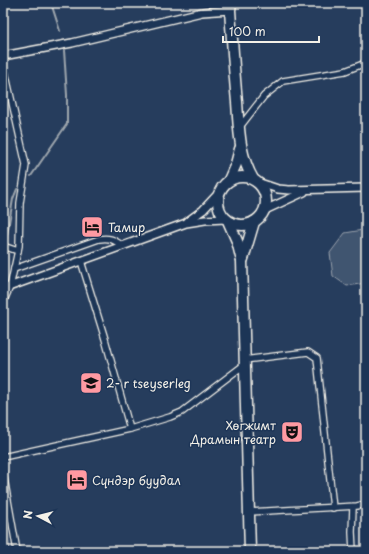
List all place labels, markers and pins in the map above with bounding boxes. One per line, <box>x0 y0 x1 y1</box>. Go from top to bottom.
hotel icon: Тамир <box>79 214 105 240</box>
place label: Тамир <box>108 218 145 236</box>
school or university icon: 2- r tseyserleg <box>78 370 104 396</box>
place label: 2- r tseyserleg <box>106 374 191 392</box>
place label: Хөгжимт Драмын театр <box>190 416 276 448</box>
theatre icon: Хөгжимт Драмын театр <box>279 419 305 445</box>
hotel icon: Сүндэр буудал <box>64 467 90 493</box>
place label: Сүндэр буудал <box>92 471 181 489</box>

